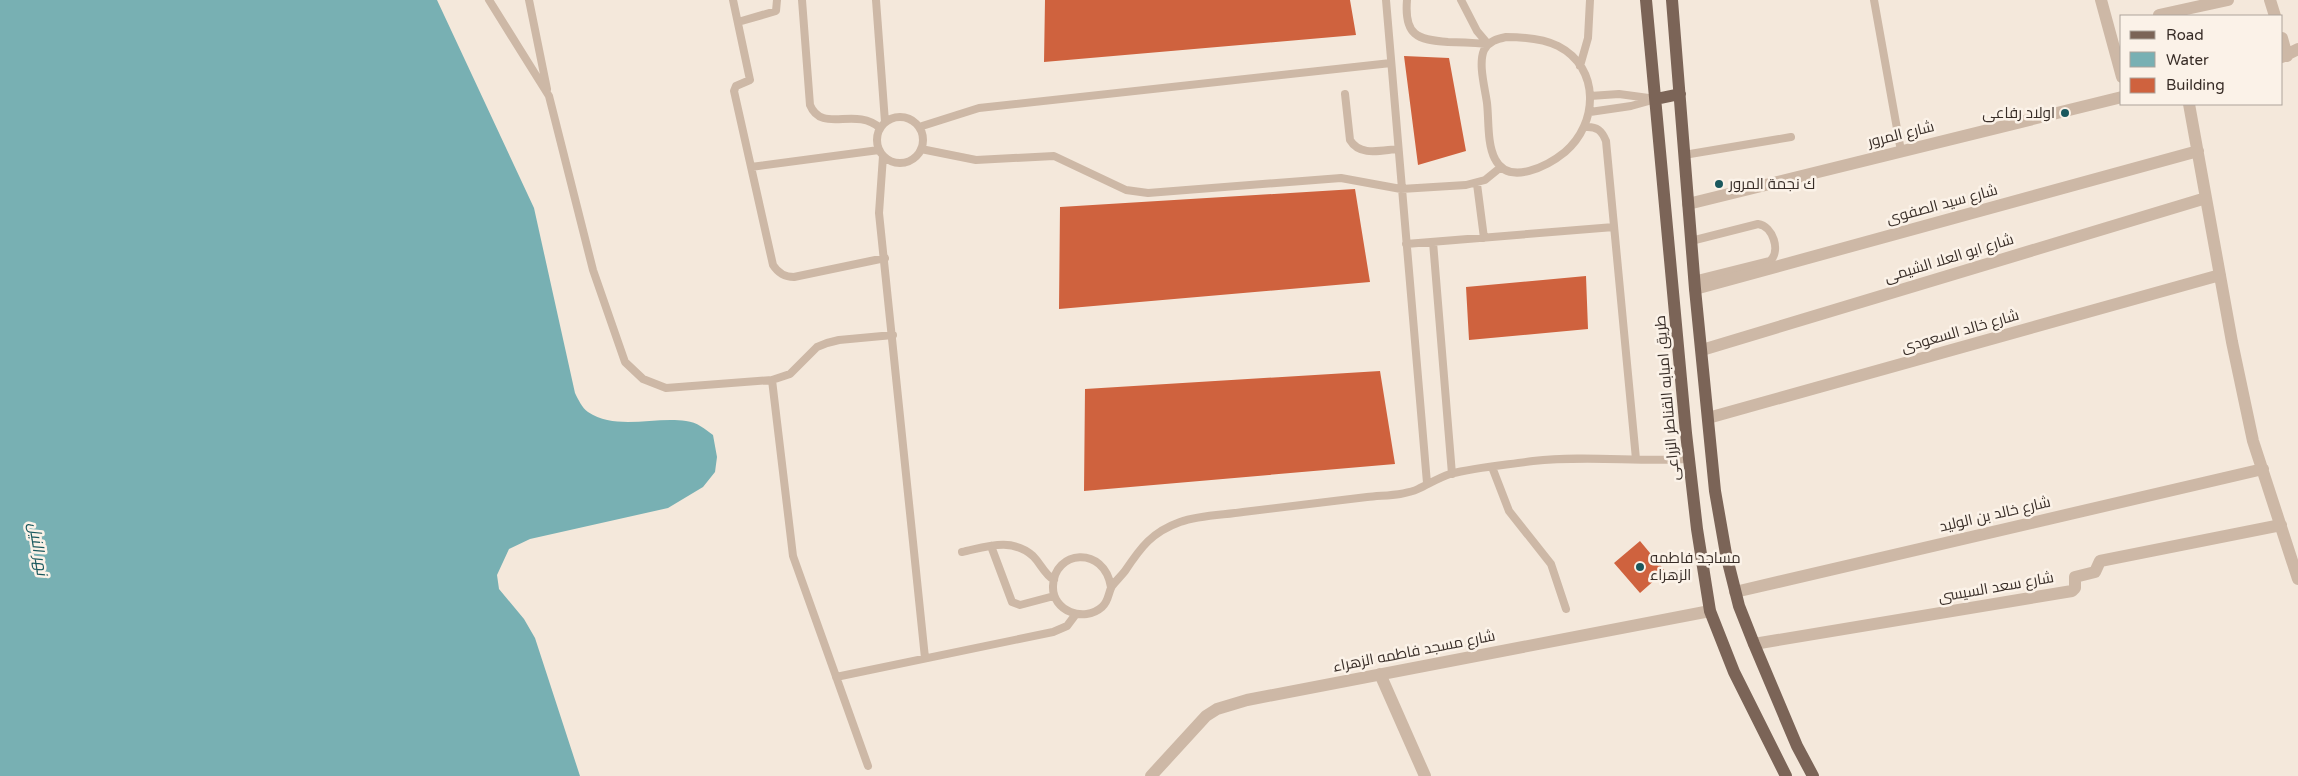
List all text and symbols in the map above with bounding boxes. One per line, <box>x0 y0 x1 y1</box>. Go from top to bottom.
legend <box>2120 15 2283 105</box>
text: Road <box>2166 26 2204 44</box>
text: Water <box>2166 51 2209 69</box>
text: Building <box>2166 76 2225 94</box>
place label: اولاد رفاعى <box>1982 104 2055 123</box>
marker: اولاد رفاعى <box>2059 107 2071 119</box>
street label: شارع المرور <box>1865 117 1937 153</box>
place label: ك نجمة المرور <box>1728 175 1815 193</box>
marker: ك نجمة المرور <box>1713 178 1725 190</box>
street label: شارع سيد الصفوى <box>1884 181 2000 229</box>
street label: شارع ابو العلا الشيمى <box>1882 230 2016 288</box>
street label: شارع خالد السعودى <box>1899 306 2022 358</box>
street label: طريق امبابه القناطر الزراعى <box>1651 314 1684 482</box>
street label: شارع خالد بن الوليد <box>1938 492 2053 537</box>
water label: نهر النيل <box>24 521 52 578</box>
place label: مساجد فاطمه الزهراء <box>1650 549 1741 584</box>
marker: مساجد فاطمه الزهراء <box>1634 561 1646 573</box>
street label: شارع سعد السيسى <box>1937 568 2056 608</box>
street label: شارع مسجد فاطمه الزهراء <box>1331 626 1497 678</box>

